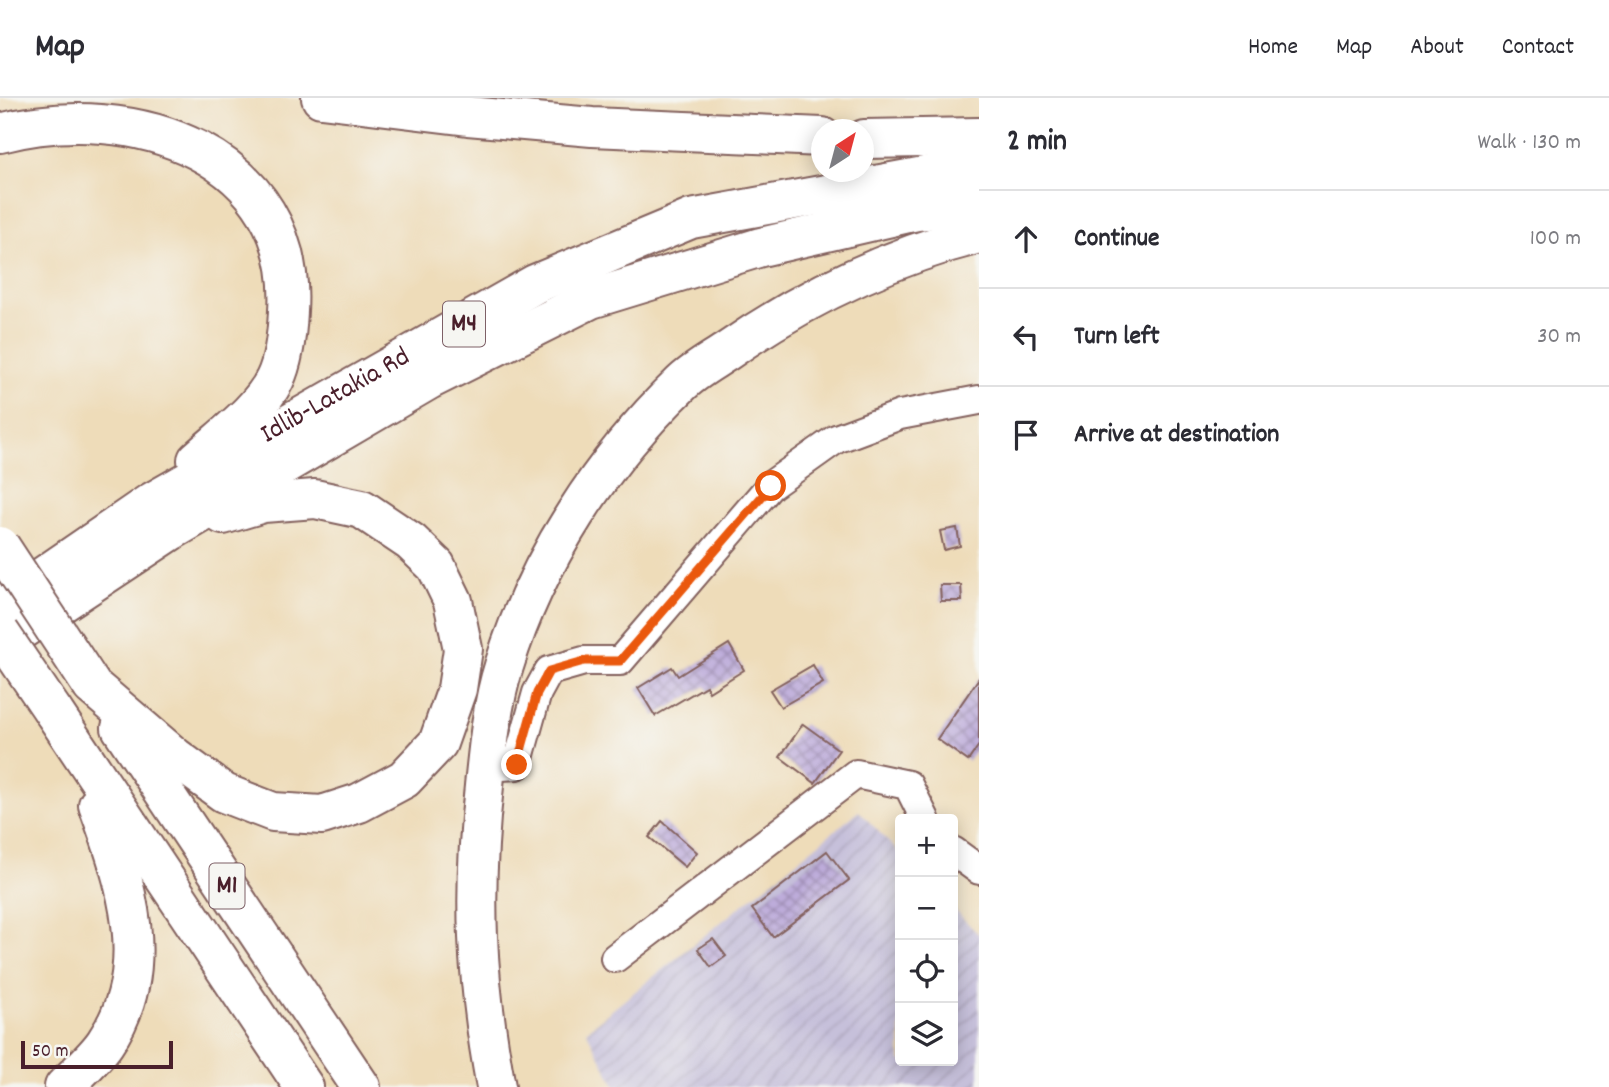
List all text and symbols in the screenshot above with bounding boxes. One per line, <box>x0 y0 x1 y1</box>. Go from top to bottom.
text: Map <box>35 25 85 72</box>
text: Home <box>1248 31 1298 65</box>
text: Map <box>1336 31 1372 65</box>
text: About <box>1410 31 1464 65</box>
text: Contact <box>1502 31 1574 65</box>
north arrow <box>811 119 874 182</box>
text: 2 min <box>1007 122 1067 165</box>
text: Walk · 130 m <box>1477 127 1581 160</box>
icon: ahead <box>1007 220 1045 258</box>
text: Continue <box>1074 221 1159 258</box>
text: 100 m <box>1530 223 1581 256</box>
road number: M4 <box>443 302 485 346</box>
icon: left <box>1007 318 1045 356</box>
text: Turn left <box>1074 319 1160 356</box>
text: 30 m <box>1537 321 1581 354</box>
street label: Idlib-Latakia Rd <box>254 339 418 456</box>
icon: arrive <box>1007 416 1045 454</box>
text: Arrive at destination <box>1074 417 1279 454</box>
route start <box>755 470 786 501</box>
route end <box>501 749 532 780</box>
map controls <box>895 814 958 1066</box>
button: + <box>895 814 958 877</box>
road number: M1 <box>210 864 244 908</box>
button: − <box>895 877 958 940</box>
button: locate <box>895 940 958 1003</box>
button: layers <box>895 1003 958 1066</box>
scale bar <box>21 1038 173 1070</box>
text: 50 m <box>32 1039 69 1066</box>

